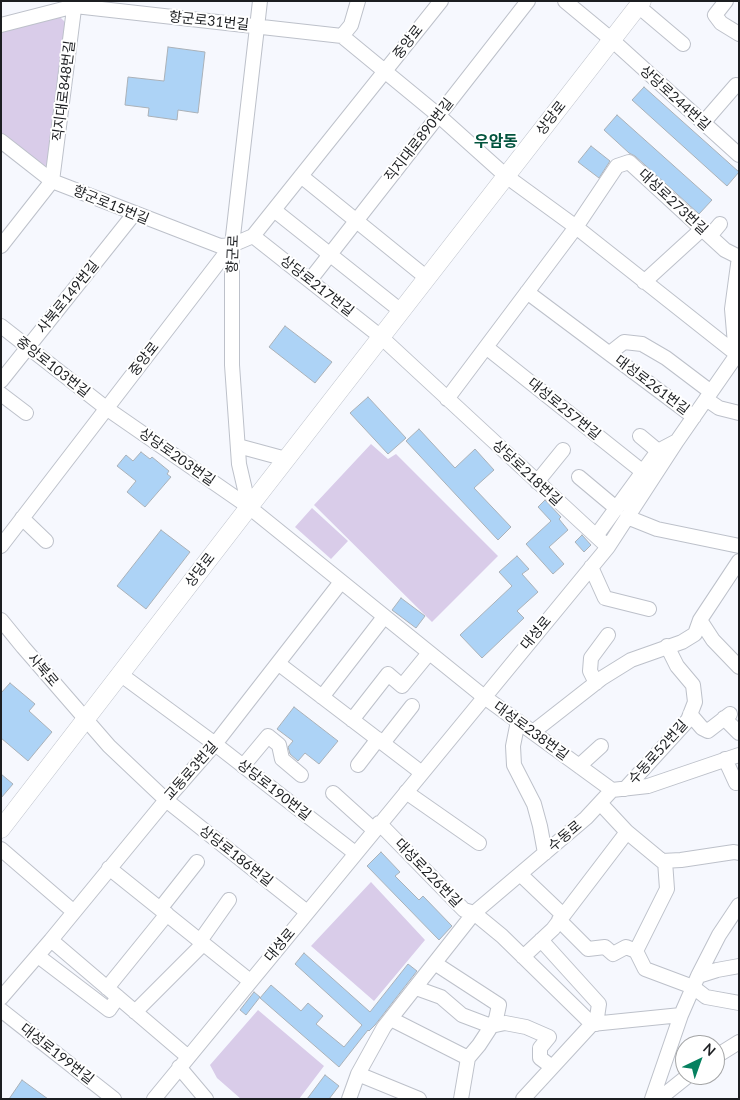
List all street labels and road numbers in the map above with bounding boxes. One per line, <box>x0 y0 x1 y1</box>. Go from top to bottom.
street label: 향군로31번길 <box>168 8 250 34</box>
street label: 중앙로 <box>389 22 427 62</box>
street label: 직지대로848번길 <box>49 40 79 142</box>
street label: 상당로244번길 <box>636 62 714 134</box>
street label: 직지대로890번길 <box>381 95 457 185</box>
street label: 상당로 <box>532 98 570 138</box>
street label: 대성로273번길 <box>635 166 711 238</box>
street label: 향군로15번길 <box>70 182 152 228</box>
street label: 향군로 <box>224 234 242 274</box>
street label: 상당로217번길 <box>277 252 357 320</box>
street label: 사북로149번길 <box>34 257 102 337</box>
street label: 중앙로103번길 <box>13 333 93 401</box>
street label: 중앙로 <box>125 339 163 379</box>
street label: 대성로261번길 <box>612 352 692 418</box>
street label: 대성로257번길 <box>524 375 604 443</box>
street label: 상당로203번길 <box>136 425 218 489</box>
street label: 상당로218번길 <box>489 437 565 509</box>
street label: 상당로 <box>181 550 219 590</box>
street label: 대성로 <box>517 613 555 653</box>
street label: 사북로 <box>24 650 62 690</box>
street label: 대성로238번길 <box>490 698 572 764</box>
street label: 수동로52번길 <box>625 716 691 788</box>
street label: 교동로3번길 <box>161 738 221 804</box>
street label: 상당로190번길 <box>234 756 314 824</box>
street label: 수동로 <box>545 817 585 855</box>
street label: 상당로186번길 <box>196 822 276 890</box>
street label: 대성로226번길 <box>391 835 465 911</box>
street label: 대성로 <box>261 925 299 965</box>
street label: 대성로199번길 <box>17 1020 97 1088</box>

